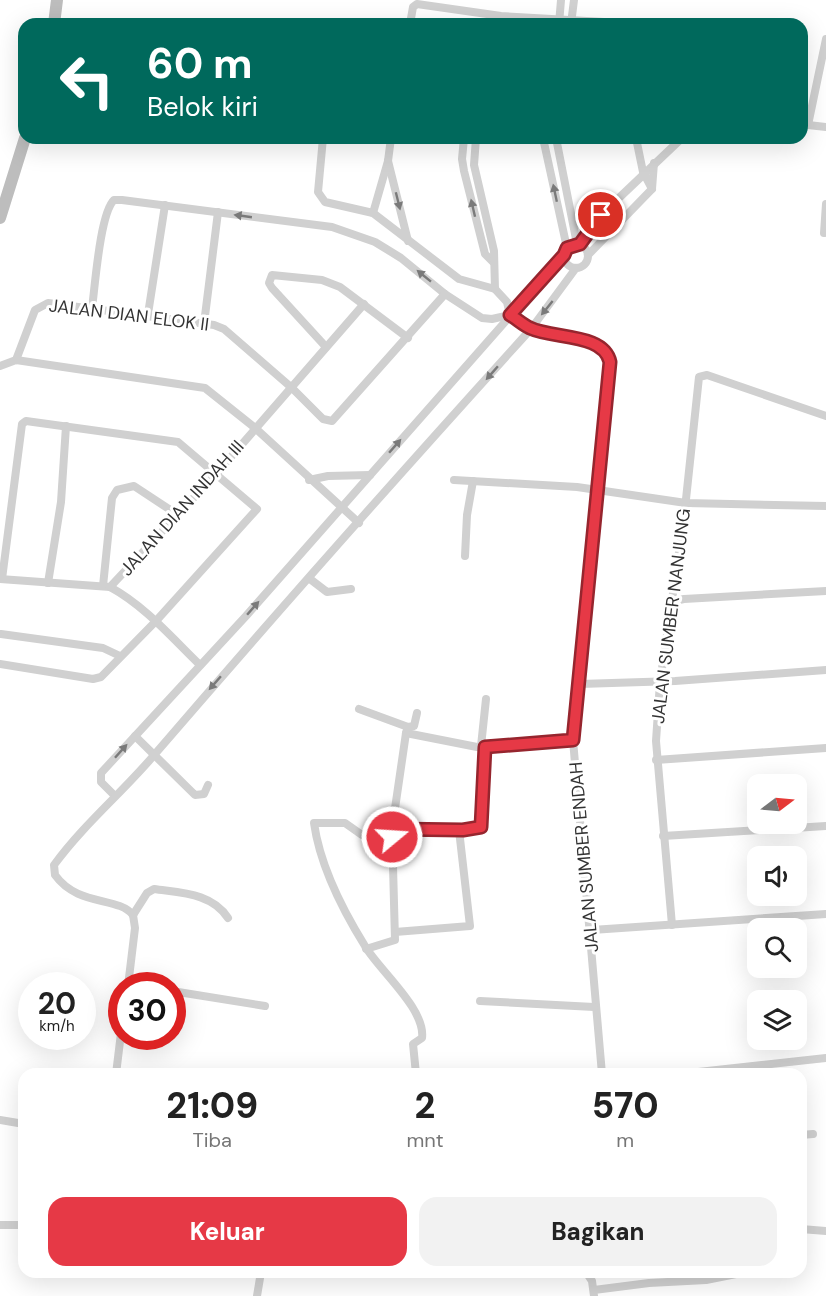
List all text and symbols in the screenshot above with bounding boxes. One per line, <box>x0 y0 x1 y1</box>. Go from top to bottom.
text: 60 m <box>147 36 253 91</box>
icon: left <box>48 42 126 120</box>
text: Belok kiri <box>147 89 258 124</box>
one-way arrow <box>550 183 559 202</box>
pin <box>575 189 626 240</box>
one-way arrow <box>394 192 404 211</box>
icon: arrive <box>584 198 617 231</box>
one-way arrow <box>467 199 477 217</box>
one-way arrow <box>234 211 253 220</box>
one-way arrow <box>417 270 432 283</box>
street label: JALAN DIAN ELOK II <box>48 293 210 337</box>
one-way arrow <box>542 301 554 316</box>
one-way arrow <box>486 365 499 380</box>
street label: JALAN DIAN INDAH III <box>115 435 249 581</box>
one-way arrow <box>388 438 402 453</box>
street label: JALAN SUMBER NANJUNG <box>646 507 696 725</box>
one-way arrow <box>246 601 259 616</box>
one-way arrow <box>209 675 222 690</box>
one-way arrow <box>114 744 128 759</box>
street label: JALAN SUMBER ENDAH <box>564 761 604 953</box>
north arrow <box>747 774 807 834</box>
map controls <box>747 774 807 1050</box>
position arrow <box>360 805 424 869</box>
button: sound <box>747 846 807 906</box>
button: search <box>747 918 807 978</box>
speed limit sign: 30 <box>108 972 186 1050</box>
text: 20 <box>38 984 76 1023</box>
button: layers <box>747 990 807 1050</box>
text: km/h <box>39 1016 75 1036</box>
text: 21:09 <box>166 1082 258 1129</box>
text: 2 <box>415 1082 435 1129</box>
text: 570 <box>592 1082 659 1129</box>
text: Tiba <box>192 1127 232 1153</box>
text: mnt <box>406 1127 444 1153</box>
text: m <box>616 1127 634 1153</box>
button: Keluar <box>48 1197 407 1266</box>
button: Bagikan <box>419 1197 777 1266</box>

